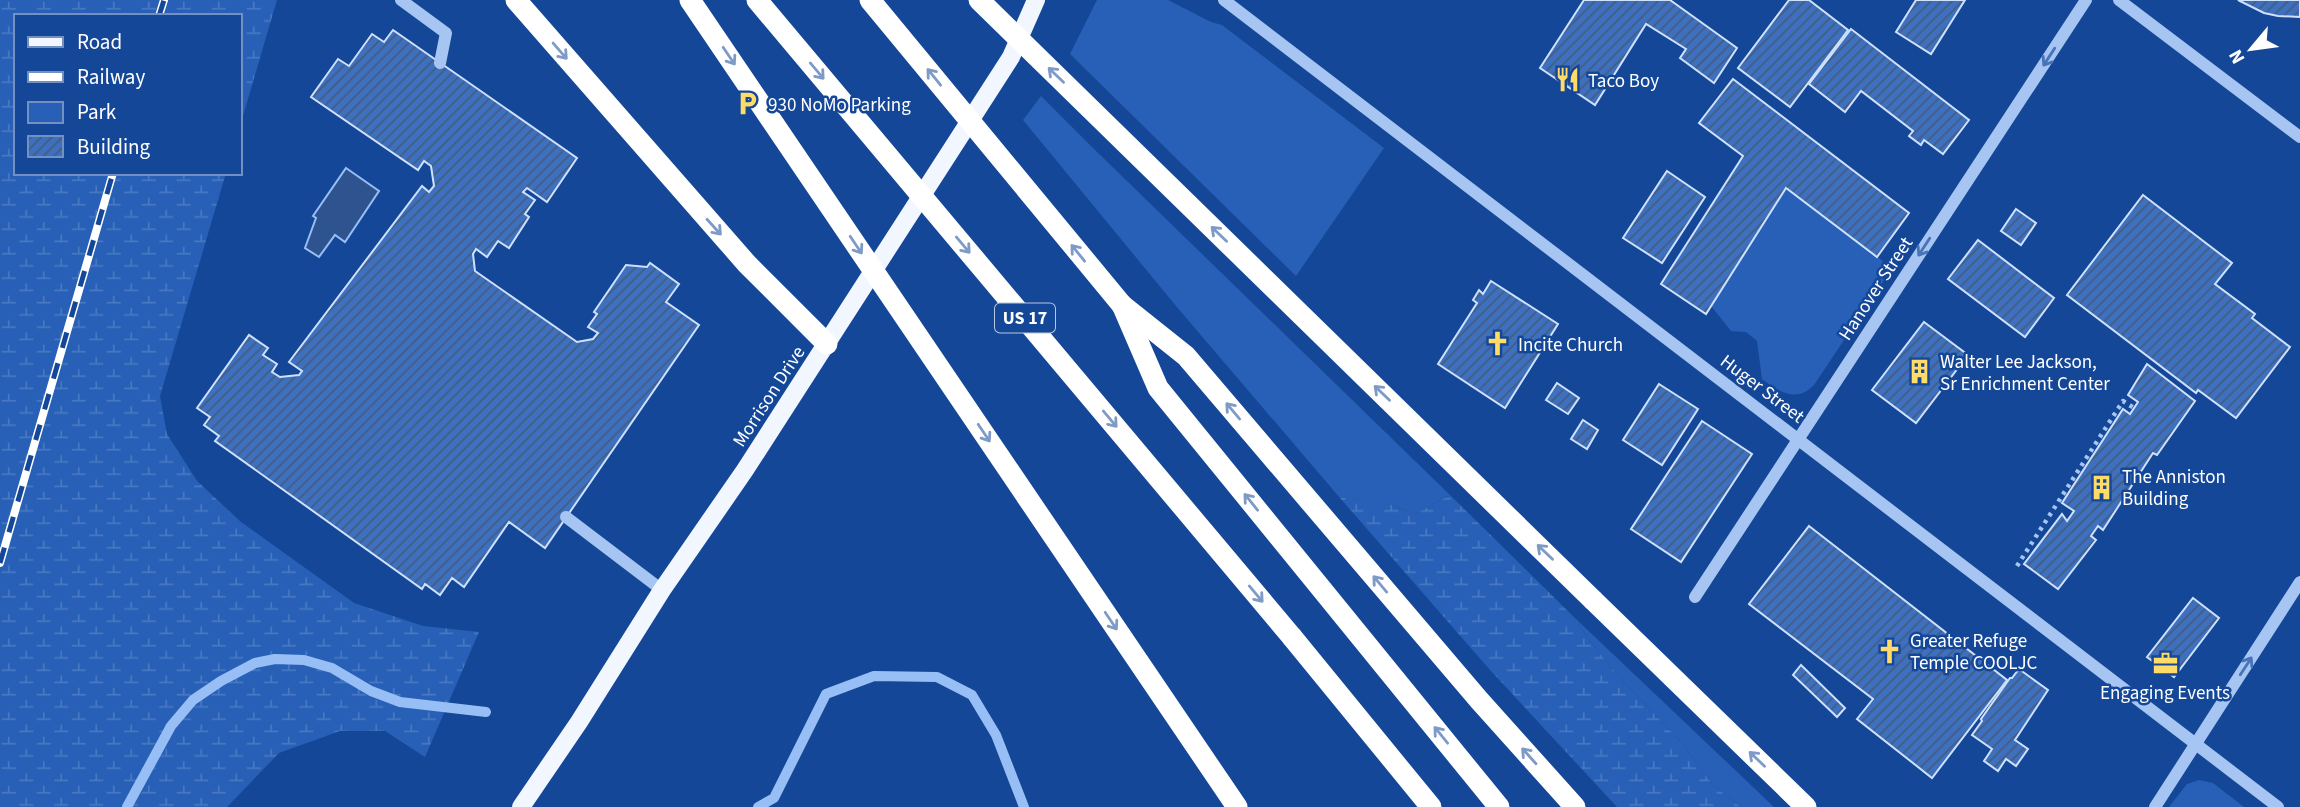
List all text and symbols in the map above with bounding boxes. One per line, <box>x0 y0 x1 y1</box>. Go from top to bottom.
legend <box>14 14 242 175</box>
north arrow <box>2216 14 2286 84</box>
text: Road <box>77 27 122 57</box>
one-way arrow <box>552 42 568 60</box>
text: N <box>2223 44 2252 69</box>
one-way arrow <box>722 46 736 66</box>
one-way arrow <box>2042 47 2057 66</box>
text: Railway <box>77 62 145 92</box>
one-way arrow <box>809 62 825 80</box>
restaurant icon: Taco Boy <box>1554 66 1582 94</box>
one-way arrow <box>1048 67 1065 84</box>
place label: Taco Boy <box>1588 68 1659 95</box>
one-way arrow <box>926 69 941 87</box>
parking icon: 930 NoMo Parking <box>734 90 762 118</box>
place label: 930 NoMo Parking <box>768 92 911 119</box>
text: Park <box>77 97 117 127</box>
text: Building <box>77 132 151 162</box>
one-way arrow <box>706 218 722 236</box>
one-way arrow <box>1211 226 1228 243</box>
street label: Hanover Street <box>1833 231 1920 346</box>
one-way arrow <box>849 235 863 254</box>
one-way arrow <box>955 236 971 254</box>
one-way arrow <box>1917 237 1931 257</box>
one-way arrow <box>1071 244 1086 262</box>
road number: US 17 <box>995 304 1055 332</box>
church icon: Incite Church <box>1484 330 1512 358</box>
place label: Incite Church <box>1518 332 1623 359</box>
street label: Morrison Drive <box>726 341 812 453</box>
street label: Huger Street <box>1714 348 1810 430</box>
place label: Walter Lee Jackson, Sr Enrichment Center <box>1940 349 2110 398</box>
building icon: Walter Lee Jackson, Sr Enrichment Center <box>1906 358 1934 386</box>
one-way arrow <box>1374 385 1391 402</box>
one-way arrow <box>1225 402 1241 420</box>
one-way arrow <box>1102 410 1117 428</box>
one-way arrow <box>977 423 991 442</box>
place label: The Anniston Building <box>2122 464 2226 513</box>
building icon: The Anniston Building <box>2088 473 2116 501</box>
one-way arrow <box>1243 493 1258 511</box>
one-way arrow <box>1536 544 1553 561</box>
one-way arrow <box>1372 576 1388 594</box>
one-way arrow <box>1248 584 1264 602</box>
one-way arrow <box>1105 611 1119 631</box>
place label: Greater Refuge Temple COOLJC <box>1910 628 2038 677</box>
church icon: Greater Refuge Temple COOLJC <box>1876 637 1904 665</box>
office icon: Engaging Events <box>2151 650 2179 678</box>
one-way arrow <box>2239 657 2254 676</box>
place label: Engaging Events <box>2100 680 2230 707</box>
one-way arrow <box>1433 727 1449 745</box>
one-way arrow <box>1521 747 1537 765</box>
one-way arrow <box>1749 751 1766 768</box>

